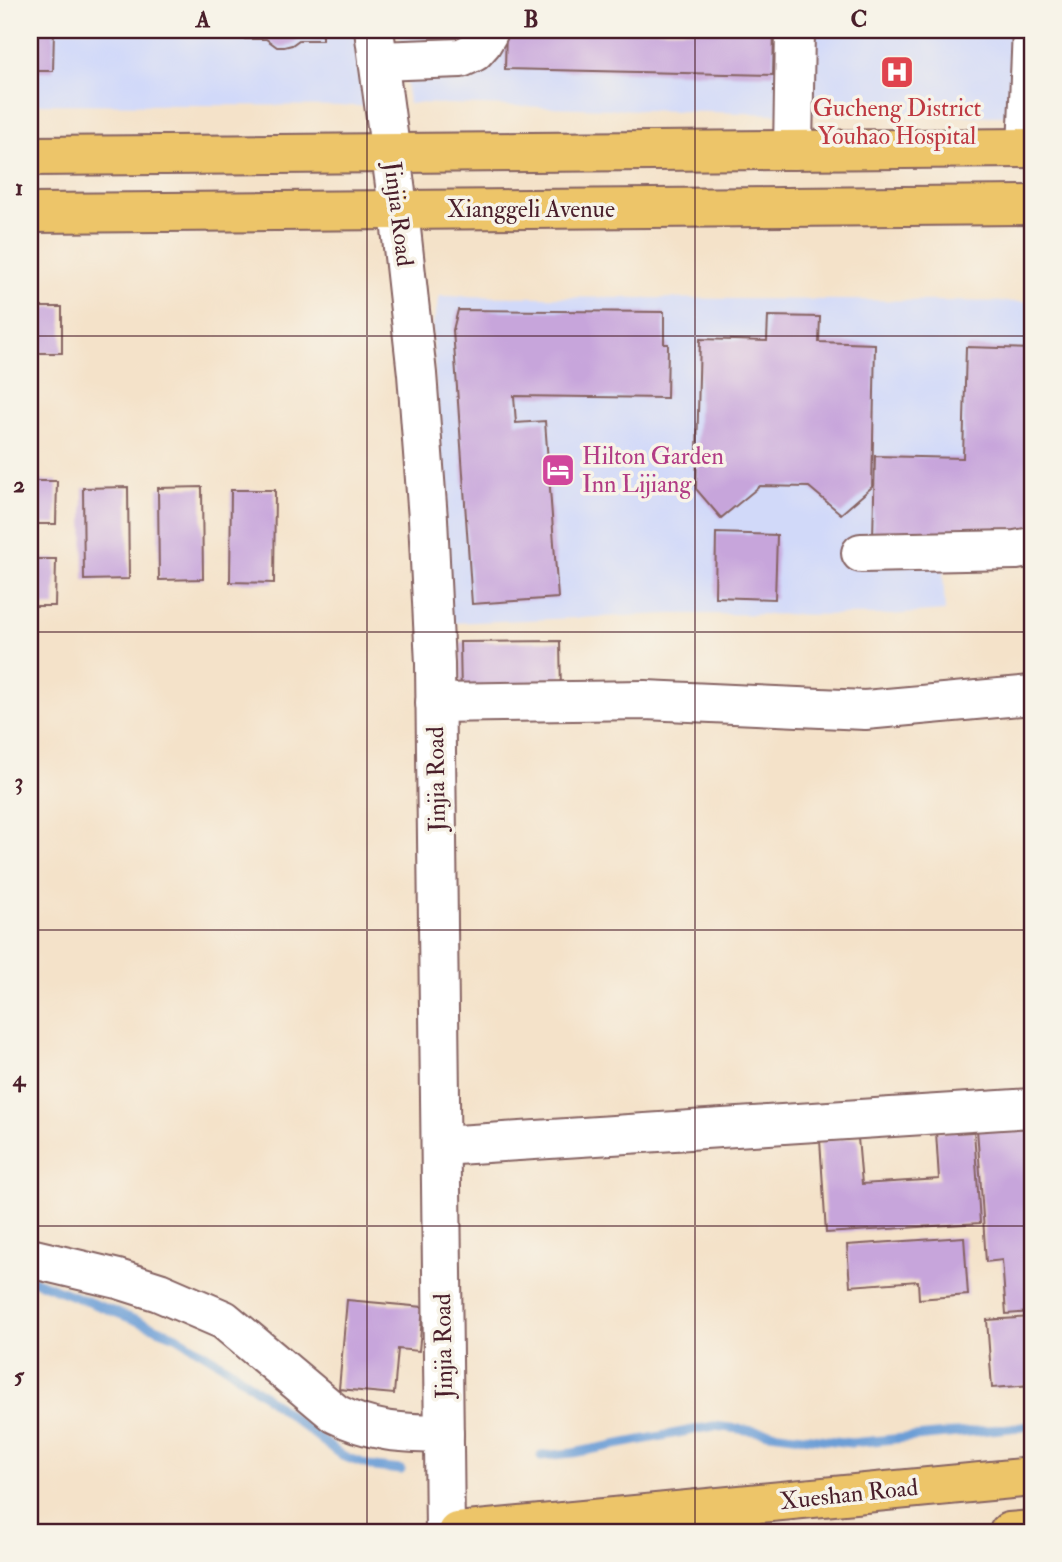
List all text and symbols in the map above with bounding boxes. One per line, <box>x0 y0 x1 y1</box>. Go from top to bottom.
text: A <box>195 5 211 34</box>
text: B <box>523 5 539 34</box>
text: C <box>851 5 867 34</box>
hospital icon: Gucheng District Youhao Hospital <box>878 53 916 91</box>
place label: Gucheng District Youhao Hospital <box>813 93 982 152</box>
street label: Jinjia Road <box>377 159 420 268</box>
text: 1 <box>15 173 23 202</box>
street label: Xianggeli Avenue <box>447 194 615 225</box>
place label: Hilton Garden Inn Lijiang <box>582 441 724 500</box>
hotel icon: Hilton Garden Inn Lijiang <box>539 451 577 489</box>
text: 2 <box>13 470 25 499</box>
street label: Jinjia Road <box>420 726 453 833</box>
text: 3 <box>15 767 23 796</box>
text: 4 <box>12 1064 27 1093</box>
street label: Jinjia Road <box>427 1293 460 1400</box>
text: 5 <box>14 1361 25 1390</box>
street label: Xueshan Road <box>778 1472 920 1517</box>

